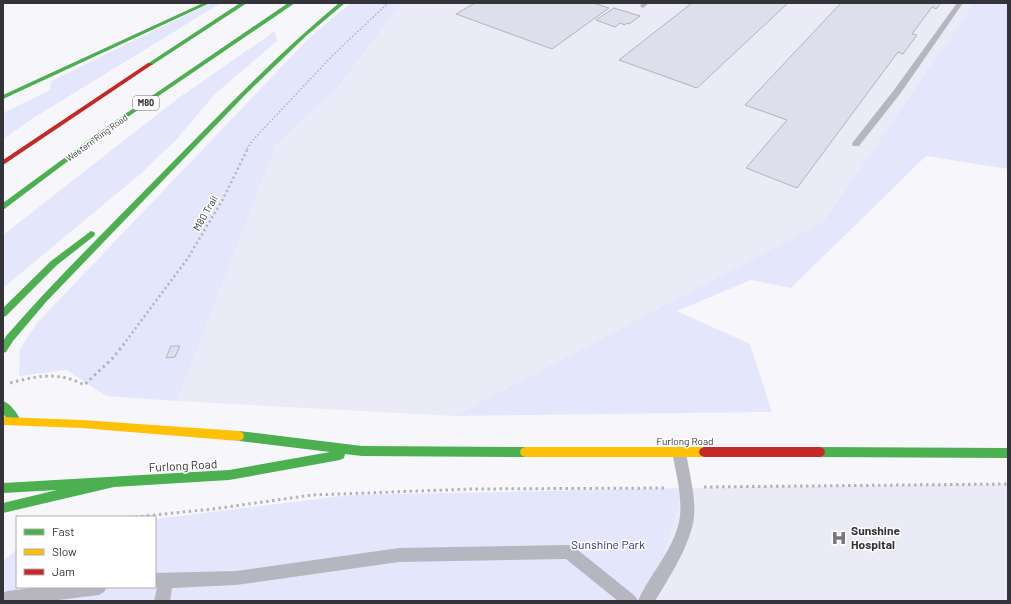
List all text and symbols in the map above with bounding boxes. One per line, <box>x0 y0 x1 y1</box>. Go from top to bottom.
road number: M80 <box>133 96 159 110</box>
street label: Western Ring Road <box>64 111 130 164</box>
street label: M80 Trail <box>190 193 220 233</box>
street label: Furlong Road <box>656 435 714 447</box>
street label: Furlong Road <box>148 456 218 474</box>
legend <box>16 516 156 588</box>
place label: Sunshine Hospital <box>851 523 900 551</box>
text: Fast <box>52 524 75 538</box>
hospital icon: Sunshine Hospital <box>830 529 848 547</box>
park label: Sunshine Park <box>571 537 645 551</box>
text: Slow <box>52 544 77 558</box>
text: Jam <box>52 564 75 578</box>

